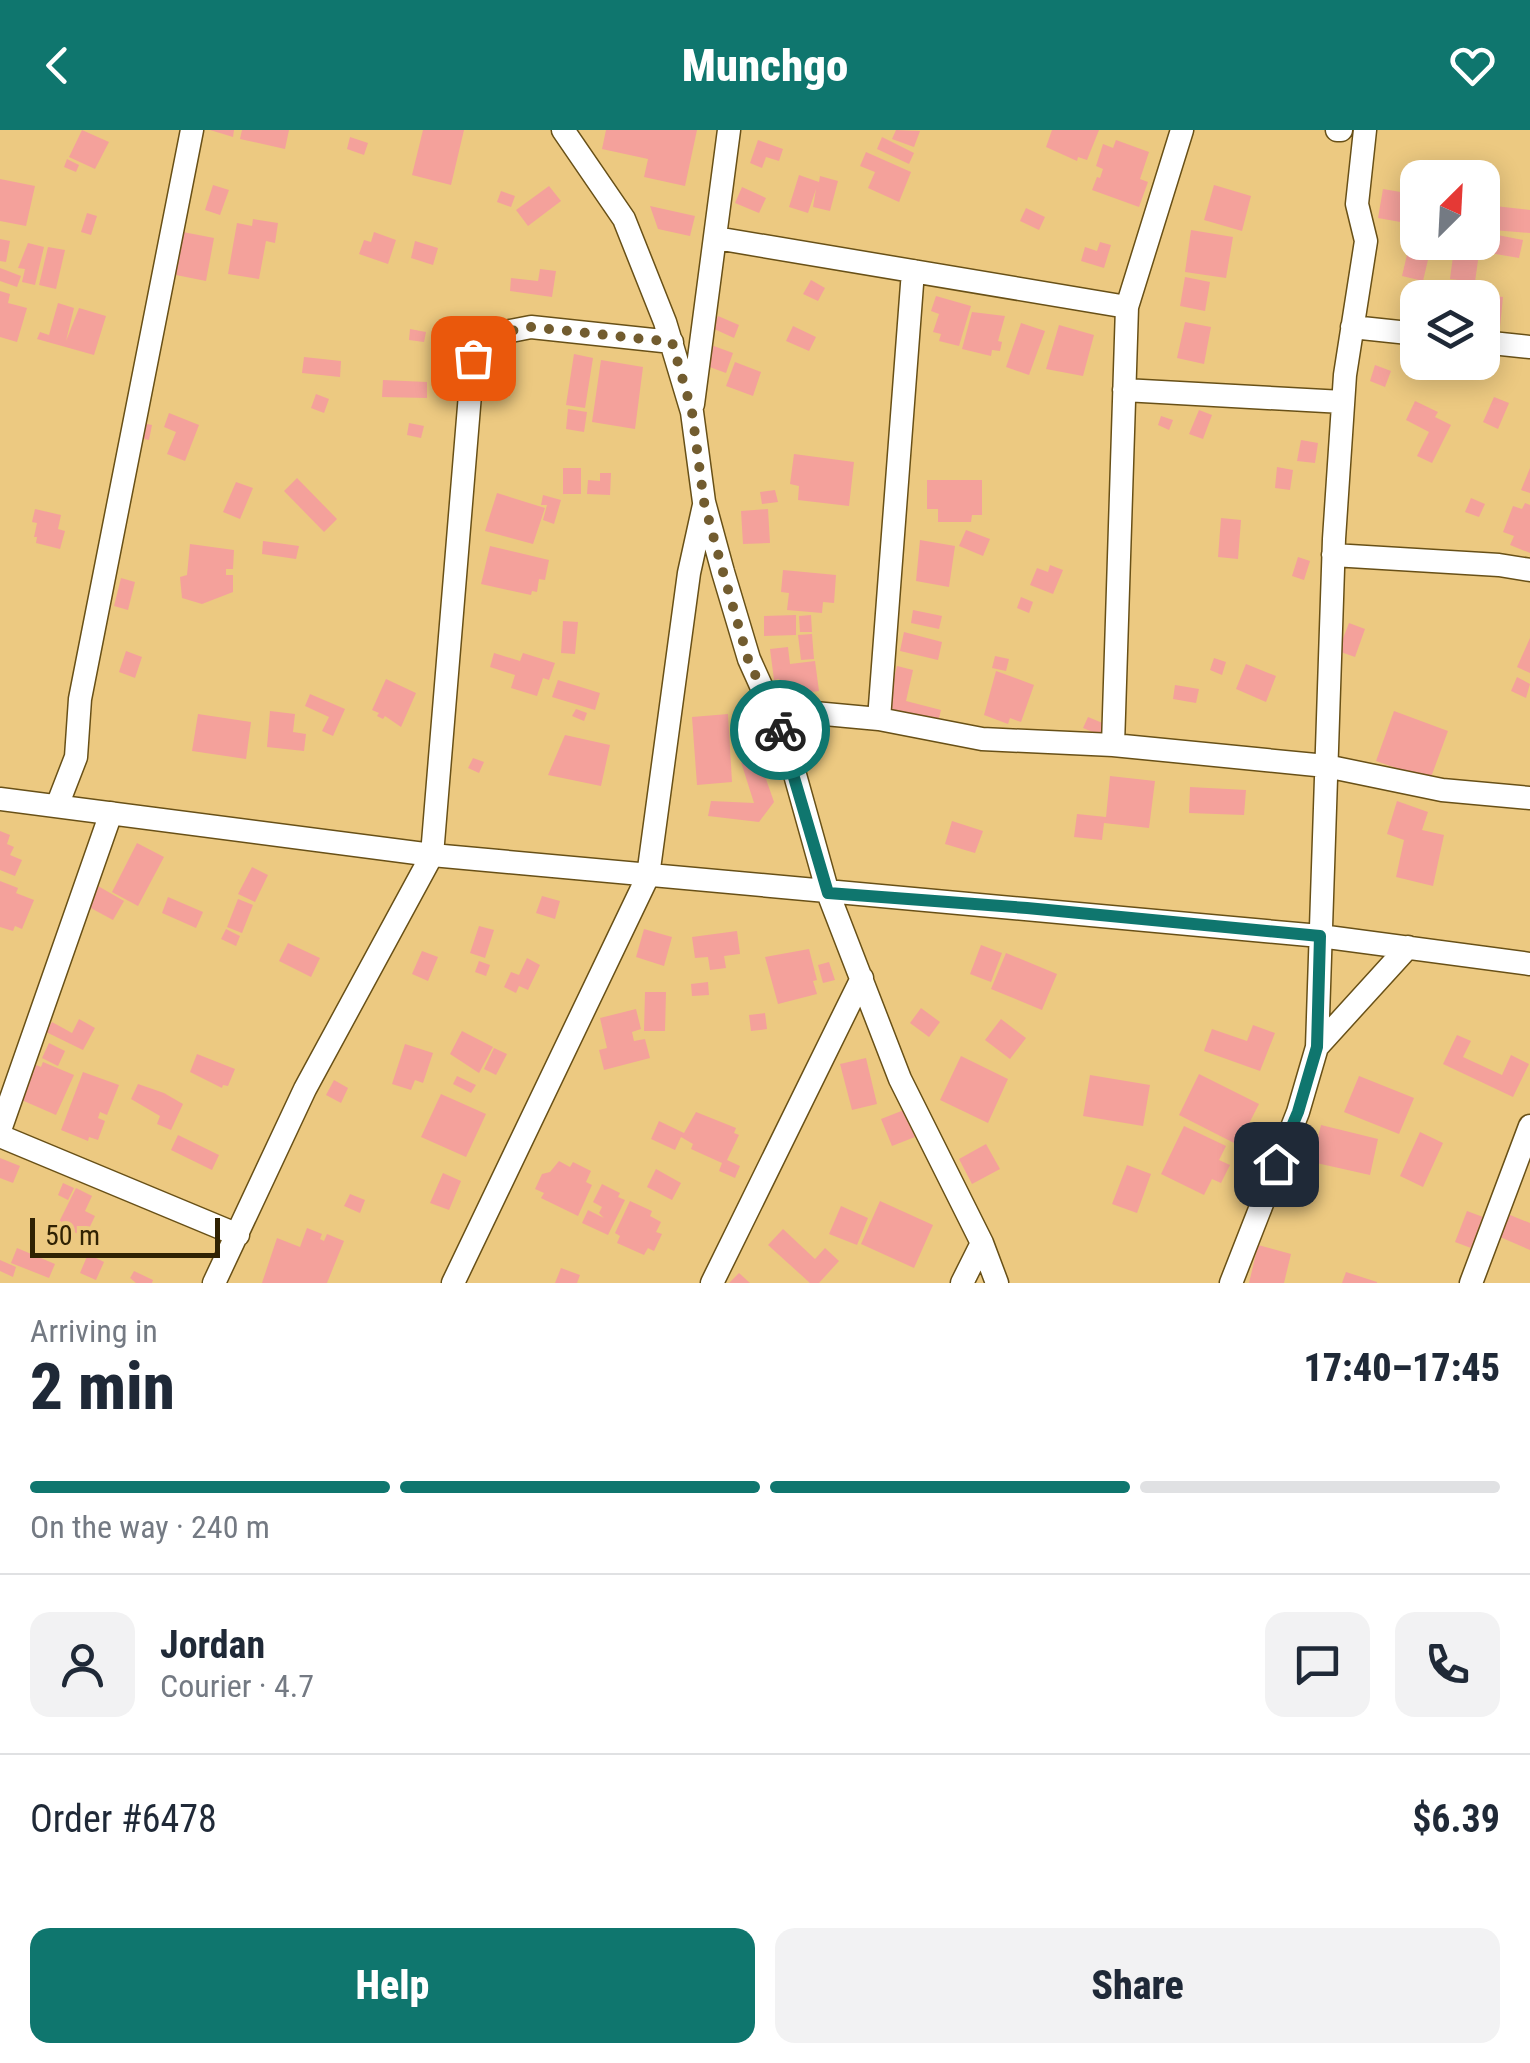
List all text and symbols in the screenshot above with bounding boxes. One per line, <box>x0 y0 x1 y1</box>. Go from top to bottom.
icon: back <box>30 38 85 93</box>
icon: heart <box>1445 38 1500 93</box>
text: Munchgo <box>682 39 848 92</box>
north arrow <box>1400 160 1500 260</box>
map controls <box>1400 160 1500 380</box>
button: layers <box>1400 280 1500 380</box>
pin <box>431 316 516 401</box>
icon: bag <box>446 331 501 386</box>
courier <box>730 680 830 780</box>
icon: bike <box>753 703 808 758</box>
pin <box>1234 1122 1319 1207</box>
icon: home <box>1249 1137 1304 1192</box>
scale bar <box>30 1213 220 1258</box>
text: 50 m <box>45 1219 100 1252</box>
text: Arriving in <box>30 1312 158 1350</box>
text: 17:40–17:45 <box>1303 1346 1500 1390</box>
text: 2 min <box>30 1349 175 1425</box>
text: On the way · 240 m <box>30 1508 270 1546</box>
button: person <box>30 1612 135 1717</box>
button: chat <box>1265 1612 1370 1717</box>
button: phone <box>1395 1612 1500 1717</box>
text: Jordan <box>160 1623 265 1667</box>
text: Courier · 4.7 <box>160 1667 314 1705</box>
text: Order #6478 <box>30 1797 217 1841</box>
text: $6.39 <box>1412 1797 1500 1841</box>
button: Help <box>30 1928 755 2043</box>
button: Share <box>775 1928 1500 2043</box>

